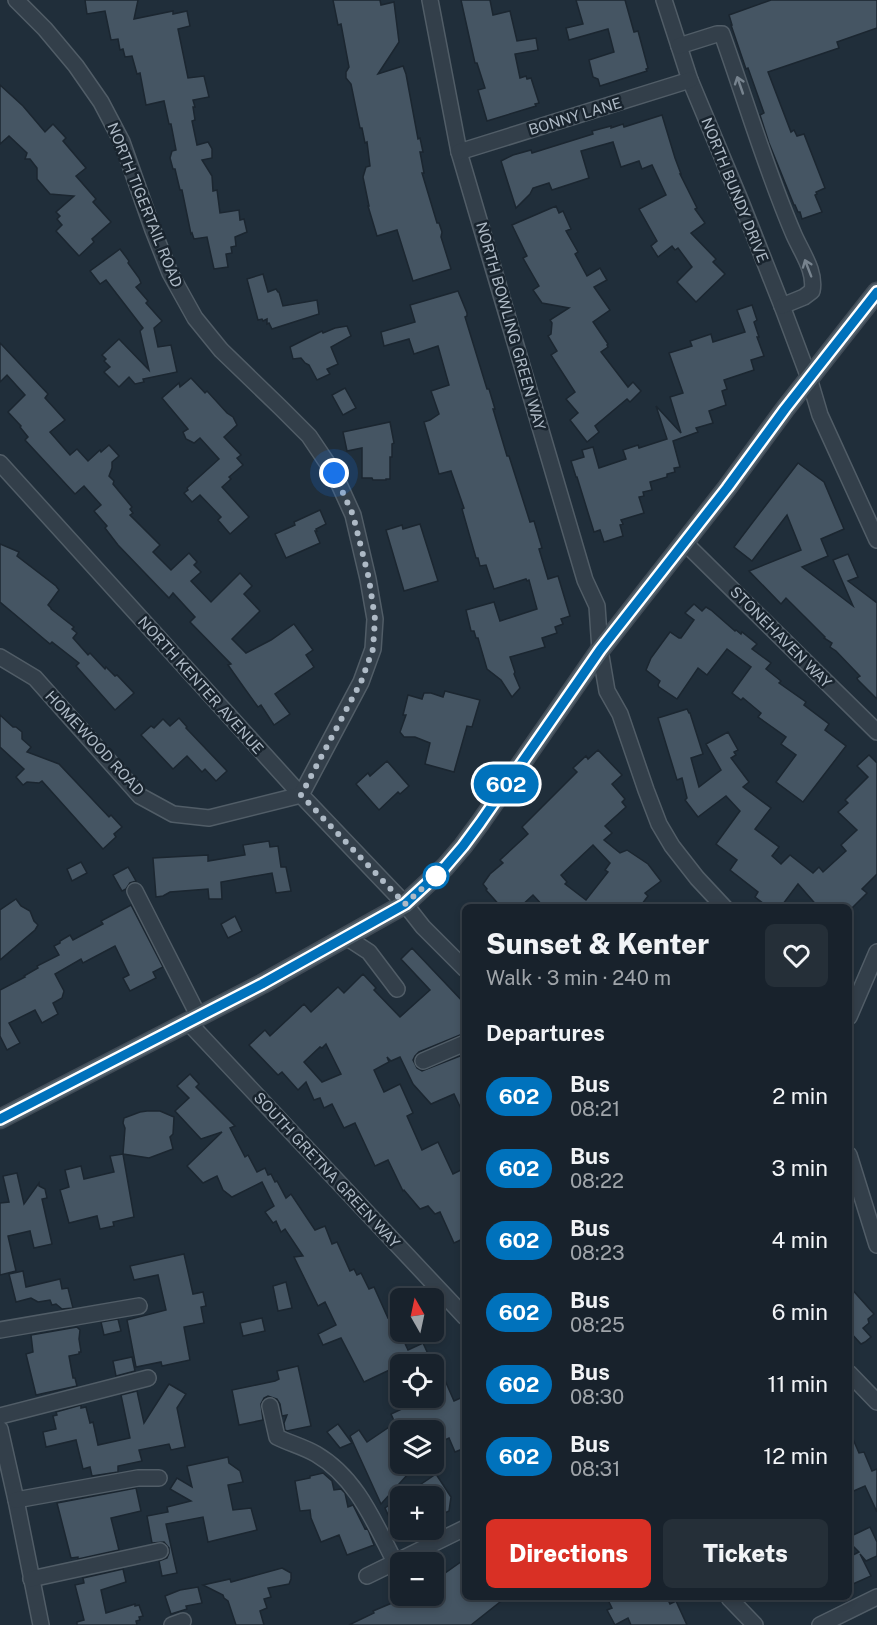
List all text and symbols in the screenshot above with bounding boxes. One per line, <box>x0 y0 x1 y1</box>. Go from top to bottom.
one-way arrow <box>733 76 744 95</box>
street label: BONNY LANE <box>526 94 624 138</box>
street label: NORTH BUNDY DRIVE <box>698 115 772 265</box>
street label: NORTH TIGERTAIL ROAD <box>104 120 186 290</box>
street label: NORTH BOWLING GREEN WAY <box>473 220 549 432</box>
one-way arrow <box>802 259 813 277</box>
your location <box>319 458 349 488</box>
street label: STONEHAVEN WAY <box>727 583 835 691</box>
street label: NORTH KENTER AVENUE <box>135 613 267 757</box>
street label: HOMEWOOD ROAD <box>42 687 148 799</box>
line badge: 602 <box>472 764 540 804</box>
text: 602 <box>486 772 526 797</box>
unlabelled marker <box>423 863 449 889</box>
button: heart <box>765 924 828 987</box>
text: Sunset & Kenter <box>486 927 709 960</box>
text: Walk · 3 min · 240 m <box>486 966 671 990</box>
text: Departures <box>486 1020 605 1046</box>
text: Bus <box>570 1071 610 1097</box>
text: 2 min <box>772 1083 828 1109</box>
text: 602 <box>499 1084 539 1109</box>
street label: SOUTH GRETNA GREEN WAY <box>250 1089 404 1251</box>
text: 08:21 <box>570 1097 620 1121</box>
text: Bus <box>570 1143 610 1169</box>
text: 3 min <box>771 1155 828 1181</box>
text: 602 <box>499 1156 539 1181</box>
text: 08:22 <box>570 1169 624 1193</box>
text: Bus <box>570 1215 610 1241</box>
text: 4 min <box>772 1227 828 1253</box>
text: 602 <box>499 1228 539 1253</box>
text: 08:23 <box>570 1241 625 1265</box>
text: Bus <box>570 1287 610 1313</box>
north arrow <box>390 1288 444 1342</box>
map controls <box>390 1288 444 1606</box>
text: 6 min <box>772 1299 828 1325</box>
text: 602 <box>499 1300 539 1325</box>
text: 08:25 <box>570 1313 625 1337</box>
button: locate <box>390 1354 444 1408</box>
text: Bus <box>570 1359 610 1385</box>
text: 11 min <box>767 1371 828 1397</box>
text: 602 <box>499 1372 539 1397</box>
text: 08:30 <box>570 1385 624 1409</box>
button: layers <box>390 1420 444 1474</box>
text: Bus <box>570 1431 610 1457</box>
text: 12 min <box>763 1443 828 1469</box>
text: 602 <box>499 1444 539 1469</box>
text: 08:31 <box>570 1457 620 1481</box>
button: + <box>390 1486 444 1540</box>
button: Directions <box>486 1519 651 1588</box>
button: Tickets <box>663 1519 828 1588</box>
button: − <box>390 1552 444 1606</box>

